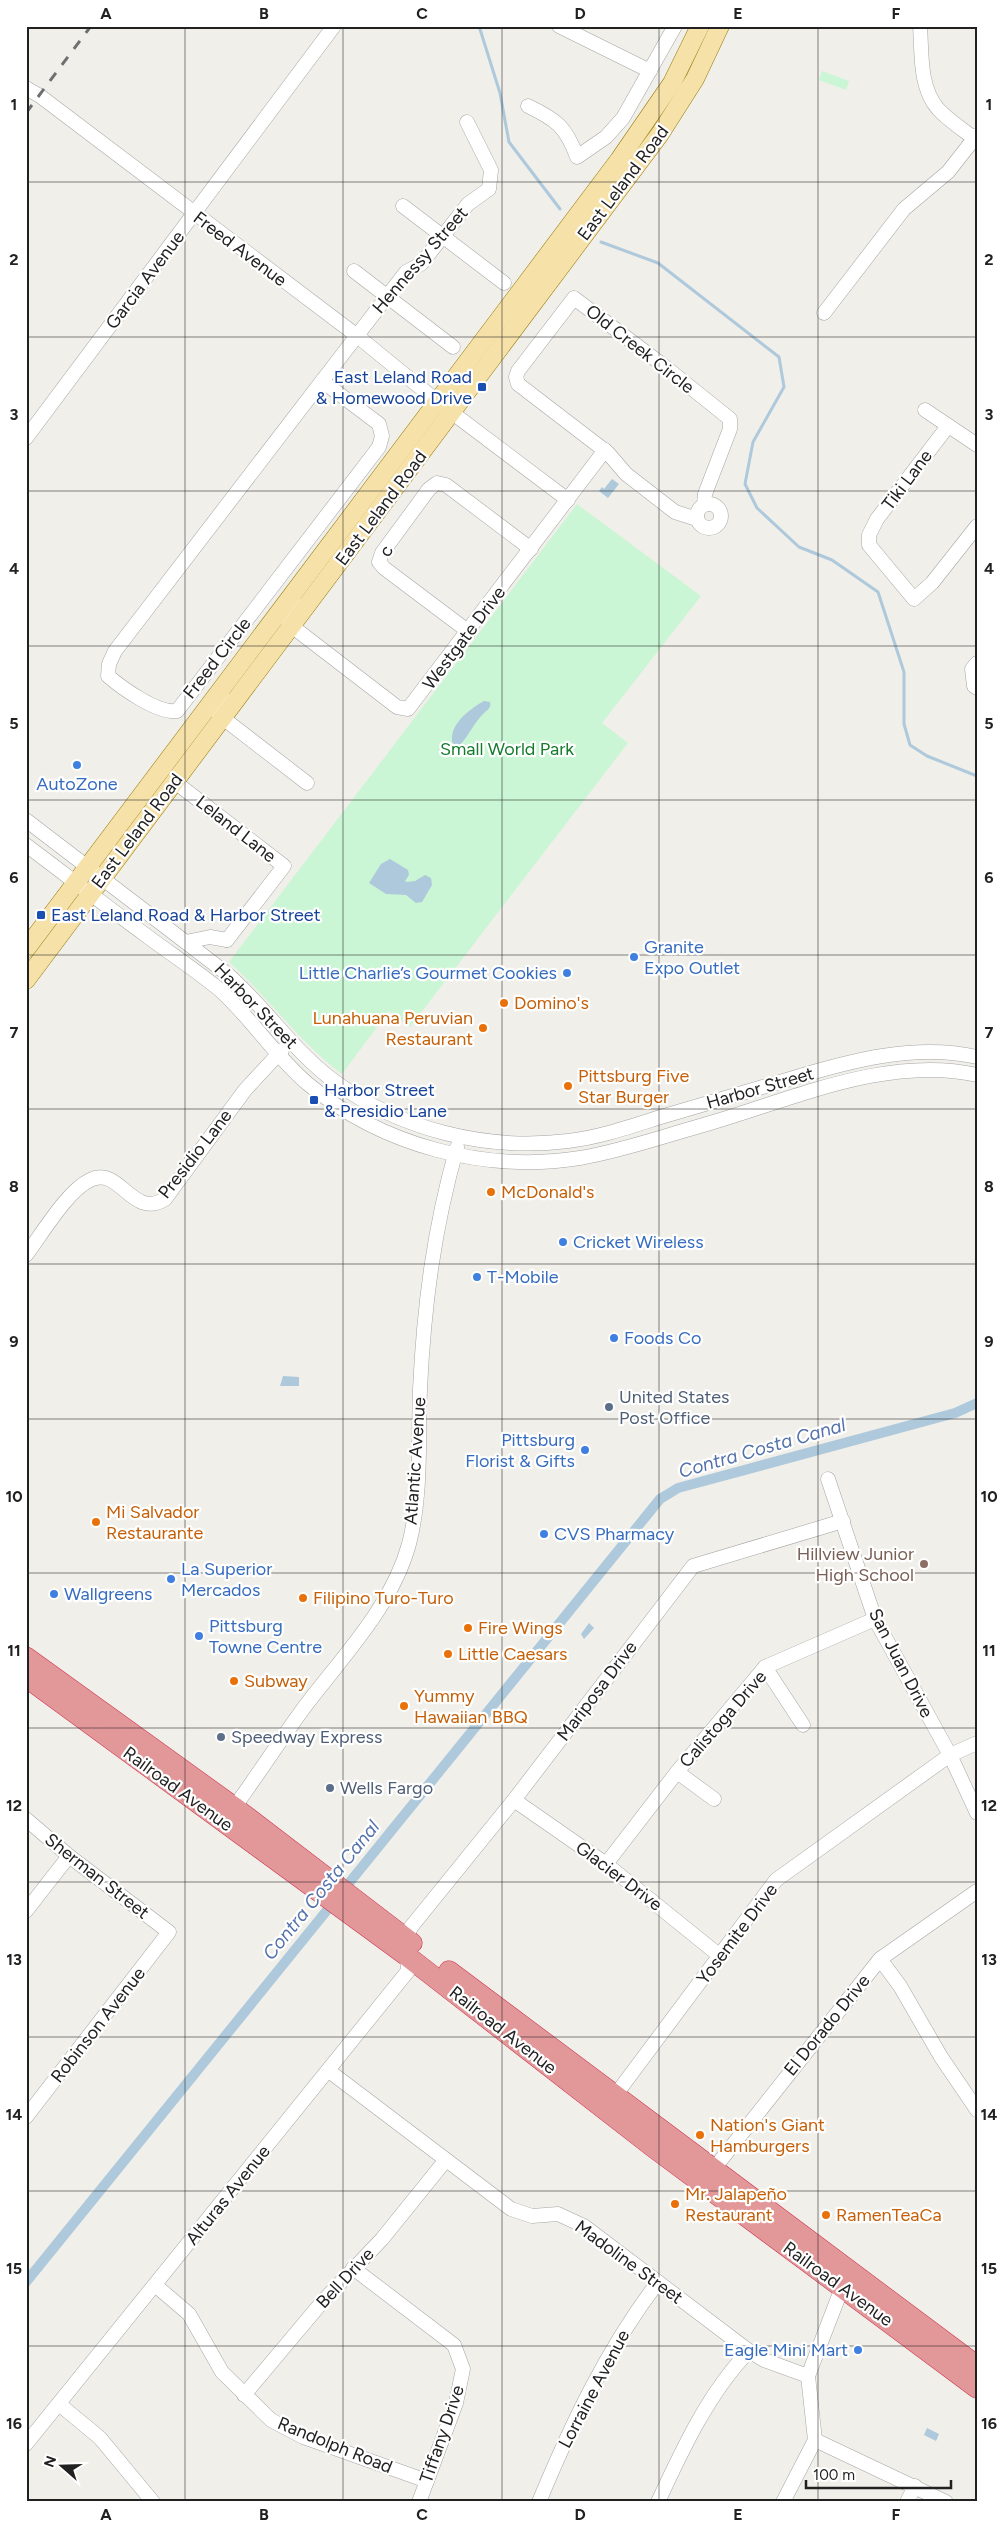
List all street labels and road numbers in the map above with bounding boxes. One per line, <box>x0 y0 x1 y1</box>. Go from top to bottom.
street label: East Leland Road <box>573 121 673 245</box>
street label: Hennessy Street <box>368 202 472 318</box>
street label: Freed Avenue <box>189 207 291 291</box>
street label: Garcia Avenue <box>101 226 189 333</box>
street label: Old Creek Circle <box>581 300 699 398</box>
street label: Tiki Lane <box>877 445 937 515</box>
street label: East Leland Road <box>331 446 431 570</box>
street label: c <box>374 542 398 560</box>
street label: Westgate Drive <box>418 582 510 694</box>
street label: Freed Circle <box>178 613 256 703</box>
street label: East Leland Road <box>87 769 187 893</box>
street label: Leland Lane <box>191 791 281 867</box>
street label: Harbor Street <box>210 959 302 1054</box>
street label: Harbor Street <box>704 1062 816 1114</box>
street label: Presidio Lane <box>153 1105 237 1203</box>
street label: Atlantic Avenue <box>400 1396 430 1526</box>
street label: San Juan Drive <box>864 1605 938 1721</box>
street label: Mariposa Drive <box>552 1637 642 1745</box>
street label: Calistoga Drive <box>675 1666 771 1772</box>
street label: Railroad Avenue <box>119 1742 237 1836</box>
street label: Sherman Street <box>40 1828 154 1924</box>
street label: Glacier Drive <box>571 1836 667 1916</box>
street label: Yosemite Drive <box>692 1879 782 1989</box>
street label: Robinson Avenue <box>46 1963 150 2087</box>
street label: El Dorado Drive <box>779 1970 875 2080</box>
street label: Railroad Avenue <box>445 1981 561 2079</box>
street label: Alturas Avenue <box>181 2141 275 2249</box>
street label: Madoline Street <box>571 2215 688 2309</box>
street label: Railroad Avenue <box>779 2237 897 2331</box>
street label: Bell Drive <box>311 2243 379 2313</box>
street label: Lorraine Avenue <box>554 2326 634 2452</box>
street label: Tiffany Drive <box>415 2382 469 2486</box>
street label: Randolph Road <box>274 2412 396 2478</box>

